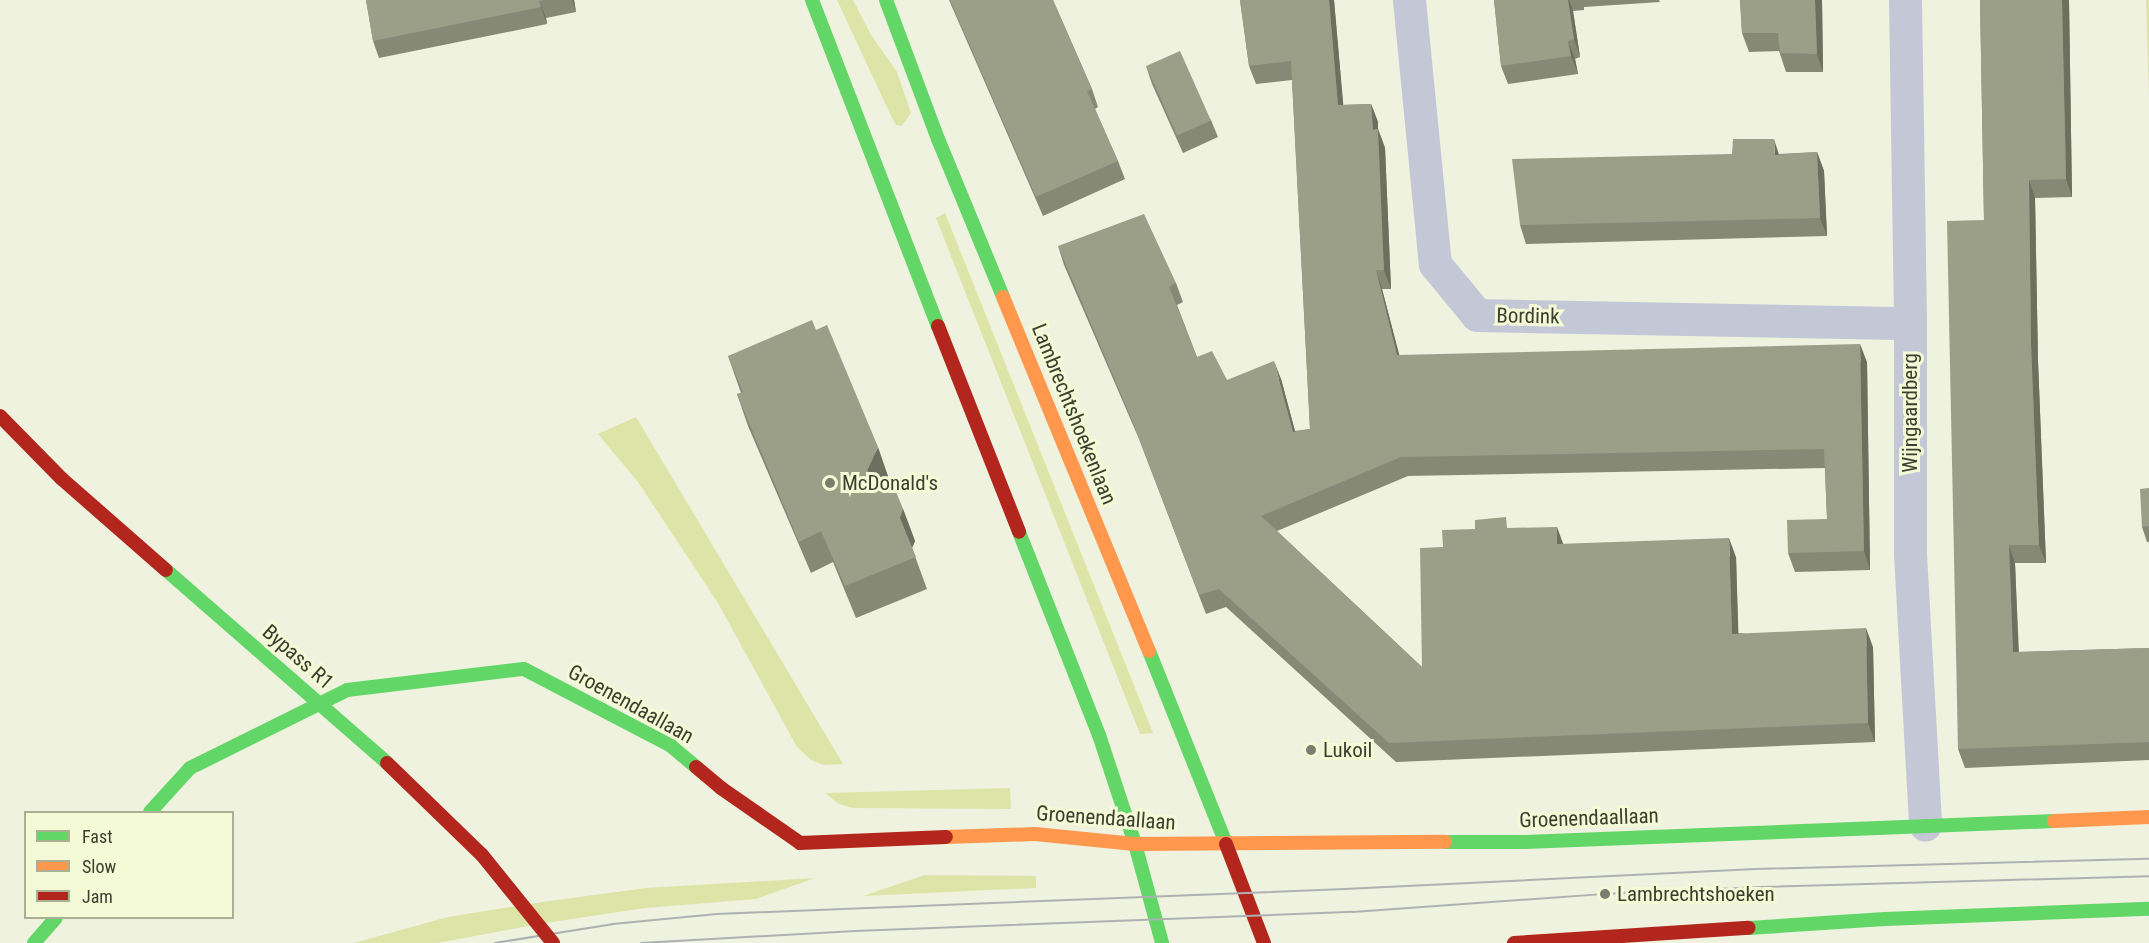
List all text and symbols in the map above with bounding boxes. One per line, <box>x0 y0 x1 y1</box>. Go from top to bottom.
street label: Bordink <box>1496 303 1560 329</box>
street label: Lambrechtshoekenlaan <box>1026 320 1122 508</box>
street label: Wijngaardberg <box>1897 353 1923 473</box>
place label: McDonald's <box>842 470 938 496</box>
marker: McDonald's <box>823 476 837 490</box>
street label: Bypass R1 <box>257 619 339 695</box>
street label: Groenendaallaan <box>564 659 698 749</box>
place label: Lukoil <box>1323 737 1372 763</box>
marker: Lukoil <box>1304 743 1318 757</box>
street label: Groenendaallaan <box>1035 801 1177 835</box>
street label: Groenendaallaan <box>1519 803 1659 833</box>
legend <box>24 811 234 919</box>
text: Fast <box>82 826 113 847</box>
text: Slow <box>82 856 116 877</box>
place label: Lambrechtshoeken <box>1617 881 1775 907</box>
text: Jam <box>82 886 113 907</box>
marker: Lambrechtshoeken <box>1598 887 1612 901</box>

